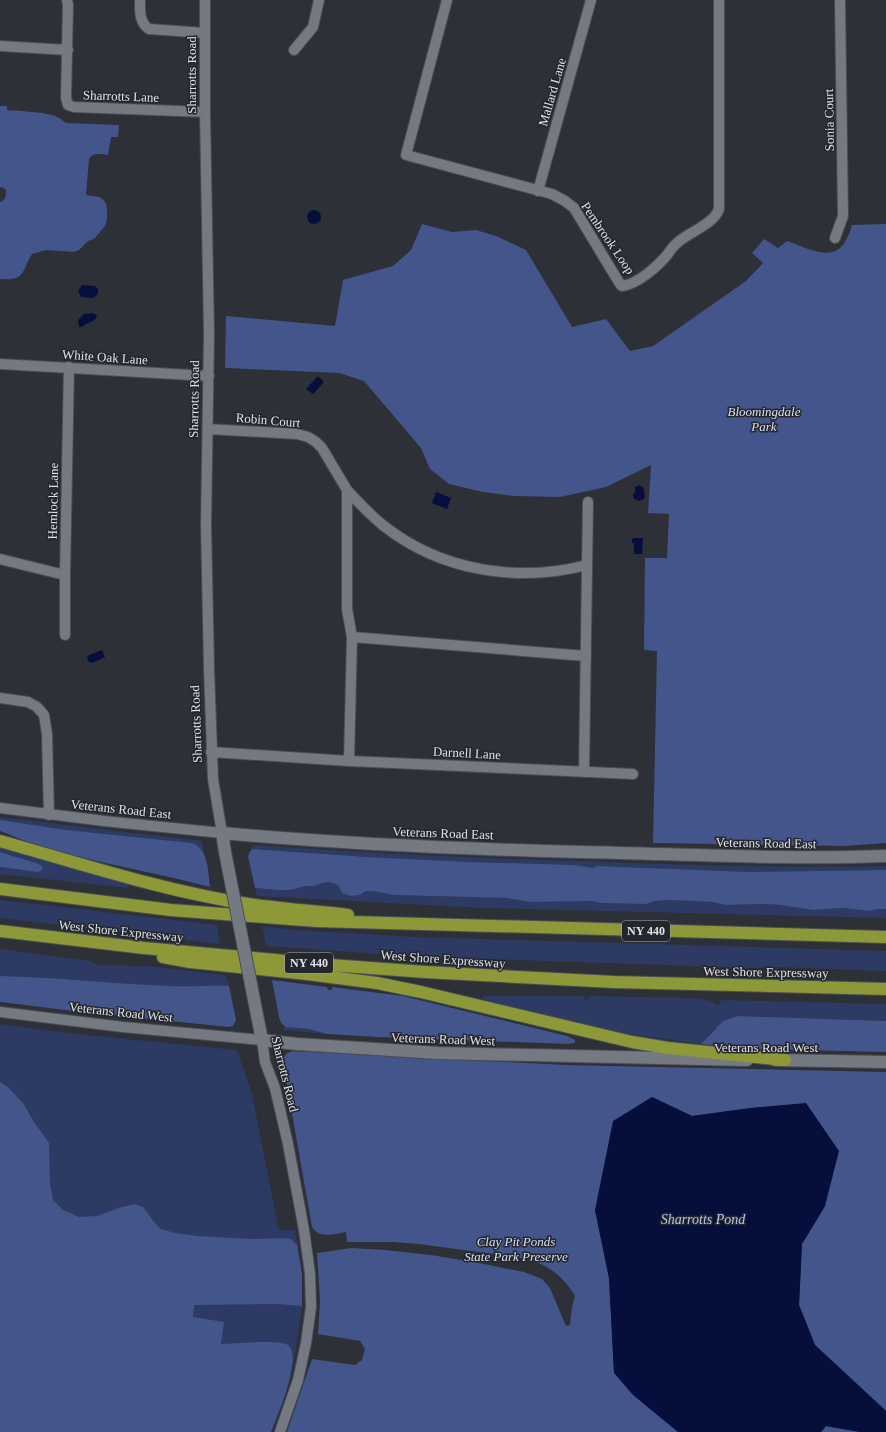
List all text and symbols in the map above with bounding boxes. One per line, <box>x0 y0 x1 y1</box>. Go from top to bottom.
street label: Sharrotts Road <box>184 36 199 114</box>
street label: Mallard Lane <box>535 56 569 128</box>
street label: Sharrotts Lane <box>83 87 160 105</box>
street label: Sonia Court <box>821 88 837 151</box>
street label: Pembrook Loop <box>578 199 638 277</box>
street label: White Oak Lane <box>62 347 149 367</box>
street label: Sharrotts Road <box>186 360 202 438</box>
park label: Bloomingdale Park <box>728 404 801 434</box>
street label: Robin Court <box>235 410 301 430</box>
street label: Hemlock Lane <box>45 462 61 540</box>
street label: Sharrotts Road <box>187 684 205 763</box>
street label: Darnell Lane <box>433 744 502 762</box>
street label: Veterans Road East <box>70 796 172 822</box>
street label: Veterans Road East <box>392 824 494 842</box>
street label: Veterans Road East <box>715 835 817 851</box>
street label: West Shore Expressway <box>58 917 185 945</box>
road number: NY 440 <box>622 921 670 941</box>
street label: West Shore Expressway <box>380 947 507 971</box>
road number: NY 440 <box>285 953 333 973</box>
street label: West Shore Expressway <box>703 963 829 981</box>
street label: Veterans Road West <box>68 999 174 1025</box>
street label: Veterans Road West <box>391 1030 496 1048</box>
street label: Sharrotts Road <box>268 1035 302 1114</box>
street label: Veterans Road West <box>714 1040 818 1055</box>
water label: Sharrotts Pond <box>661 1212 746 1227</box>
park label: Clay Pit Ponds State Park Preserve <box>464 1234 568 1264</box>

